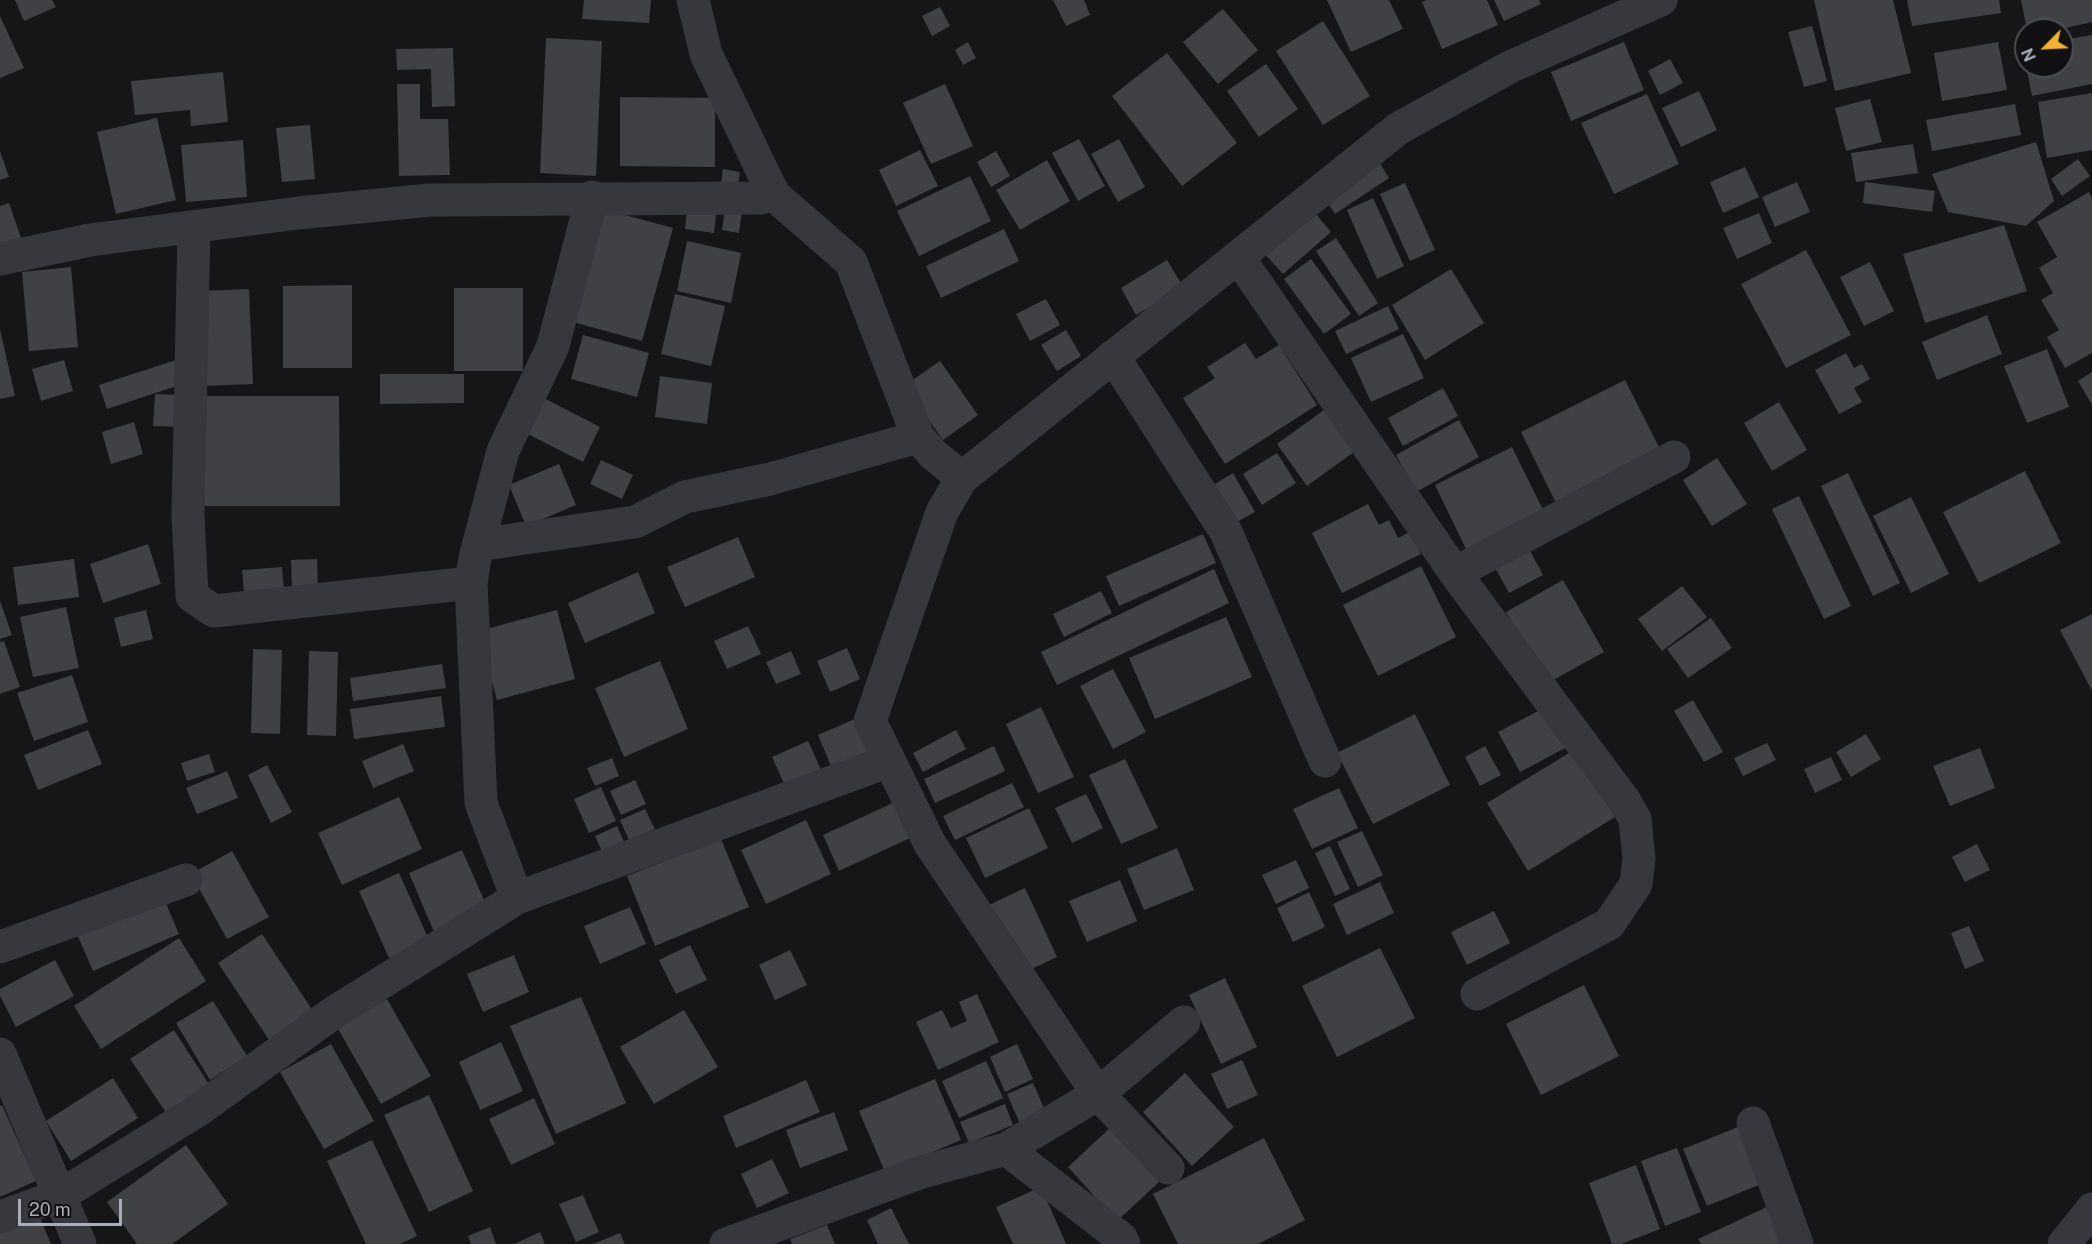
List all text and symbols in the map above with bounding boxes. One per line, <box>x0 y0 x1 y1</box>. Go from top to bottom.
north arrow <box>2014 18 2074 78</box>
text: N <box>2018 45 2040 64</box>
scale bar <box>21 1187 124 1225</box>
text: 20 m <box>29 1199 71 1220</box>

